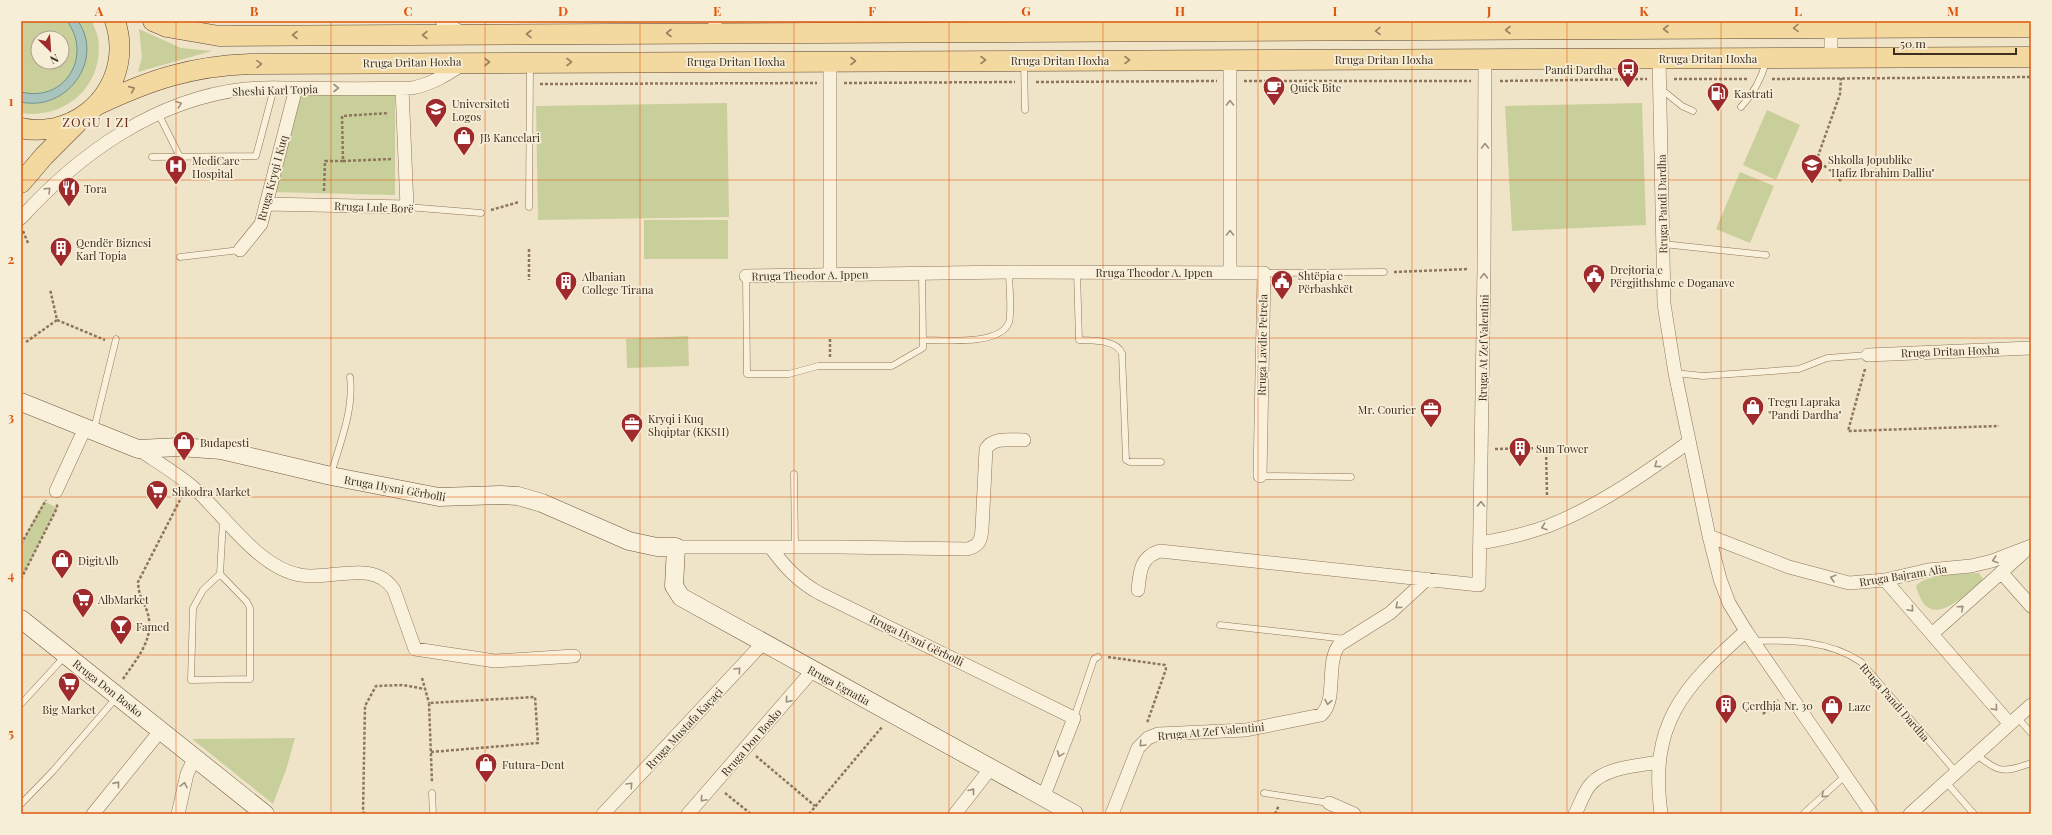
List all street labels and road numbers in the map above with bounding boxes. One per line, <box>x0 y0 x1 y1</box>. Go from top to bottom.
street label: Rruga Dritan Hoxha <box>1659 51 1758 66</box>
street label: Rruga Dritan Hoxha <box>1335 52 1434 67</box>
street label: Rruga Dritan Hoxha <box>1011 53 1110 68</box>
street label: Rruga Dritan Hoxha <box>363 54 462 70</box>
street label: Rruga Dritan Hoxha <box>687 54 786 69</box>
street label: Sheshi Karl Topia <box>232 81 319 99</box>
street label: Rruga Kryqi I Kuq <box>253 133 291 223</box>
street label: Rruga Pandi Dardha <box>1654 154 1670 254</box>
street label: Rruga Lule Borë <box>334 198 414 216</box>
street label: Rruga Theodor A. Ippen <box>1095 265 1213 280</box>
street label: Rruga Theodor A. Ippen <box>751 266 869 284</box>
street label: Rruga Lavdie Petrela <box>1254 293 1270 396</box>
street label: Rruga At Zef Valentini <box>1475 294 1491 402</box>
street label: Rruga Dritan Hoxha <box>1900 342 2000 360</box>
street label: Rruga Hysni Gërbolli <box>343 472 447 504</box>
street label: Rruga Bajram Alia <box>1858 561 1949 589</box>
street label: Rruga Hysni Gërbolli <box>867 611 967 669</box>
street label: Rruga Don Bosko <box>70 656 146 720</box>
street label: Rruga Pandi Dardha <box>1857 660 1934 745</box>
street label: Rruga Egnatia <box>805 662 873 709</box>
street label: Rruga Mustafa Kaçaçi <box>642 684 726 772</box>
street label: Rruga Don Bosko <box>717 705 785 779</box>
street label: Rruga At Zef Valentini <box>1157 719 1265 743</box>

